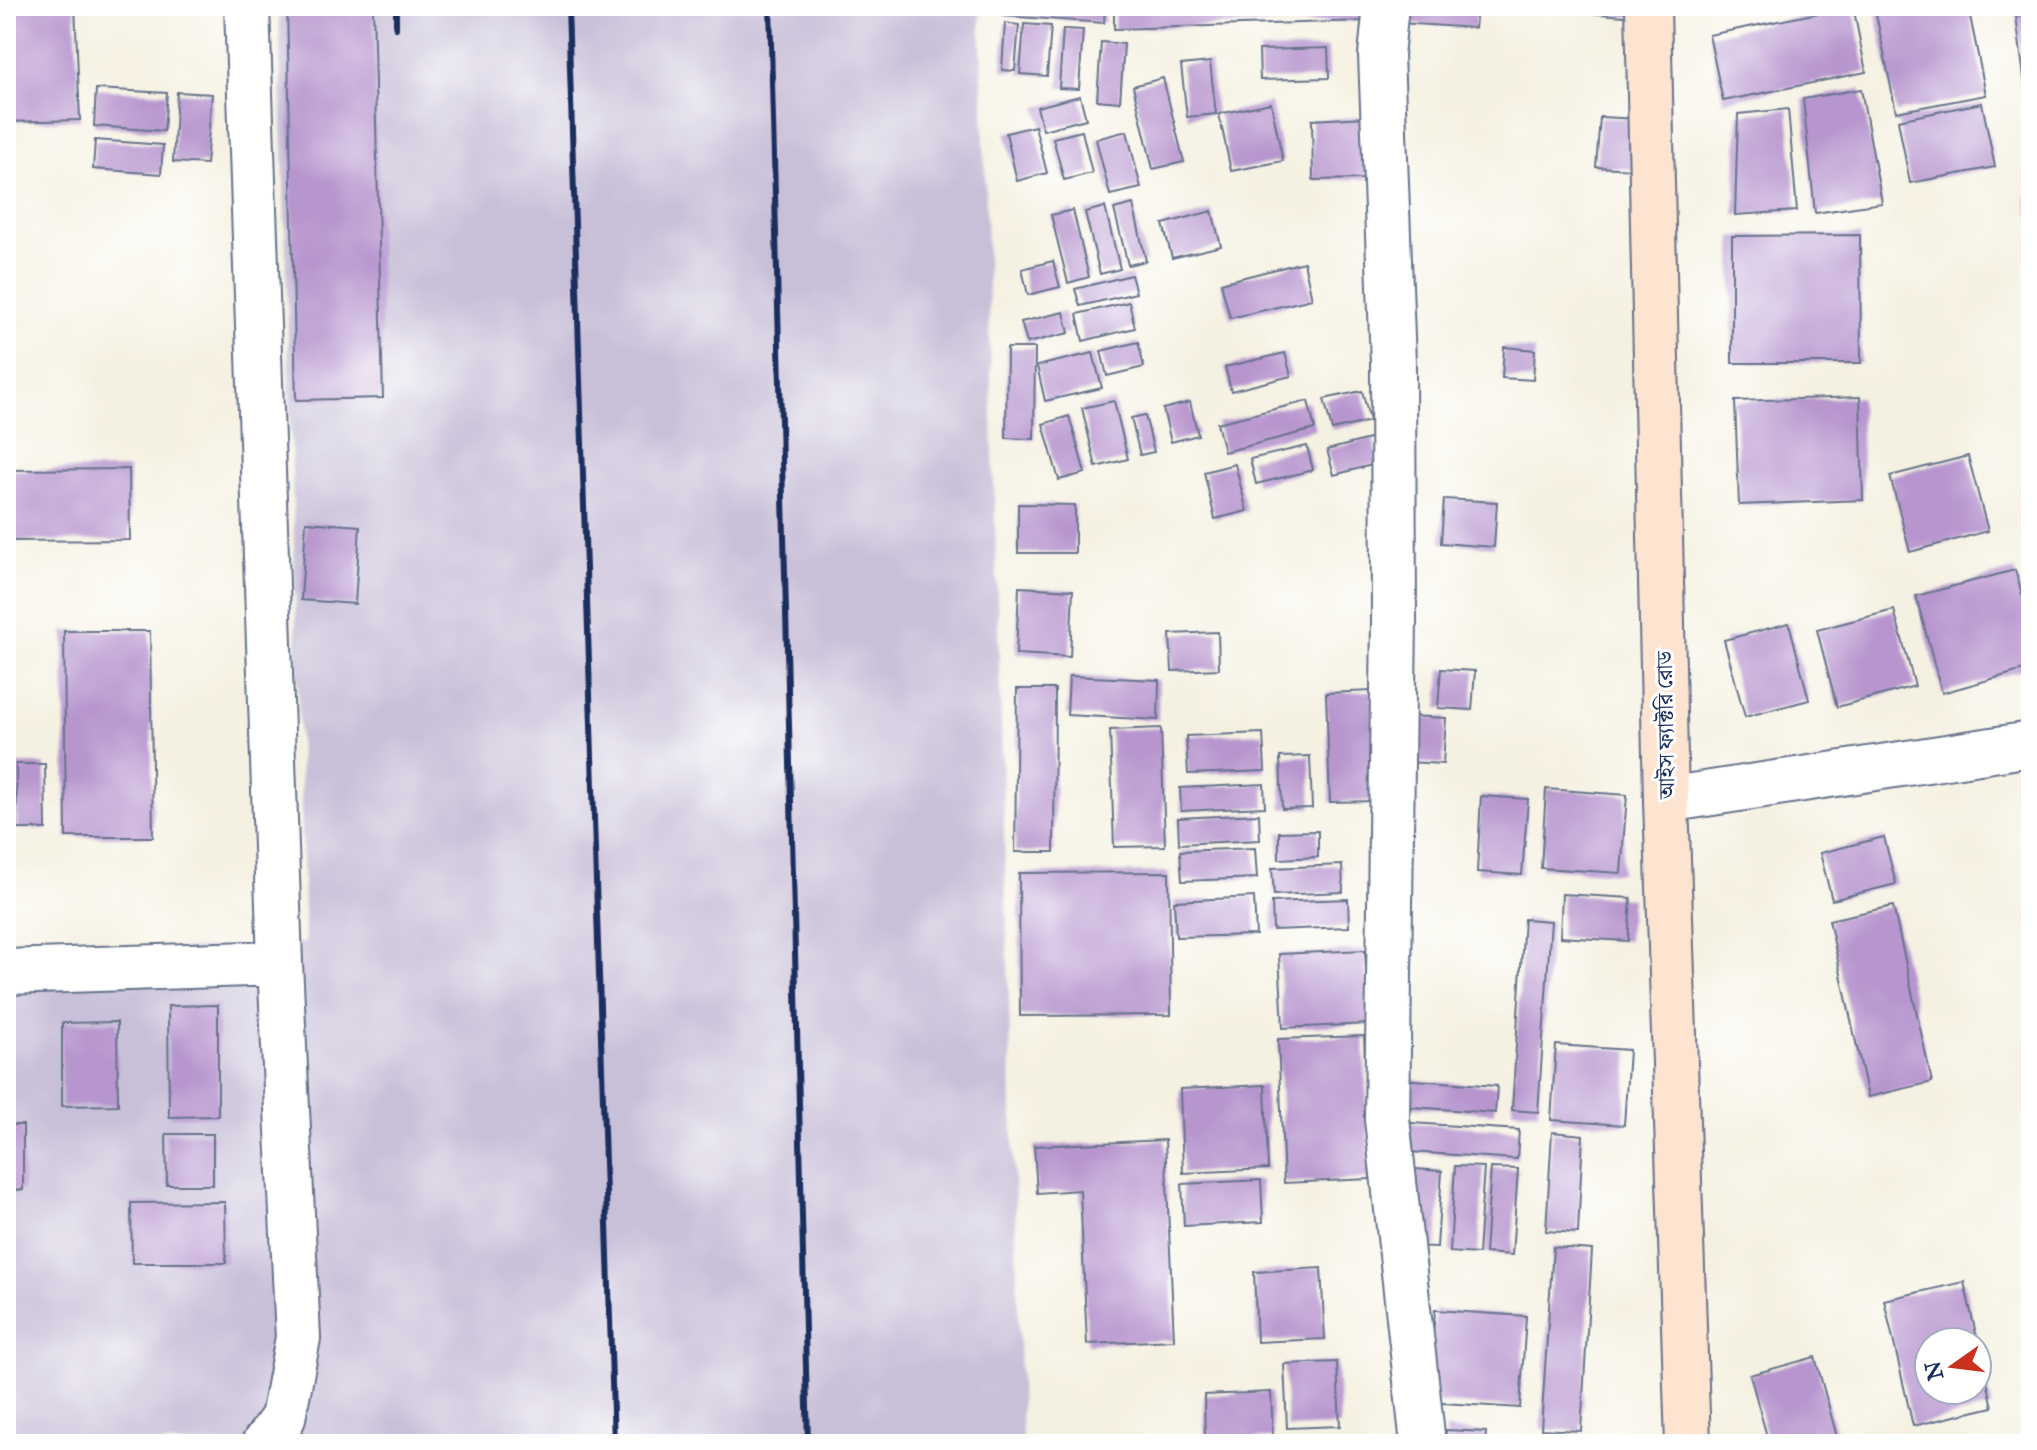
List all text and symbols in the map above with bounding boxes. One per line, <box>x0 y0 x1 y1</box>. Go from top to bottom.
street label: আইস ফ্যাক্টরি রোড <box>1651 649 1680 800</box>
north arrow <box>1913 1326 1993 1406</box>
text: N <box>1919 1358 1949 1383</box>

